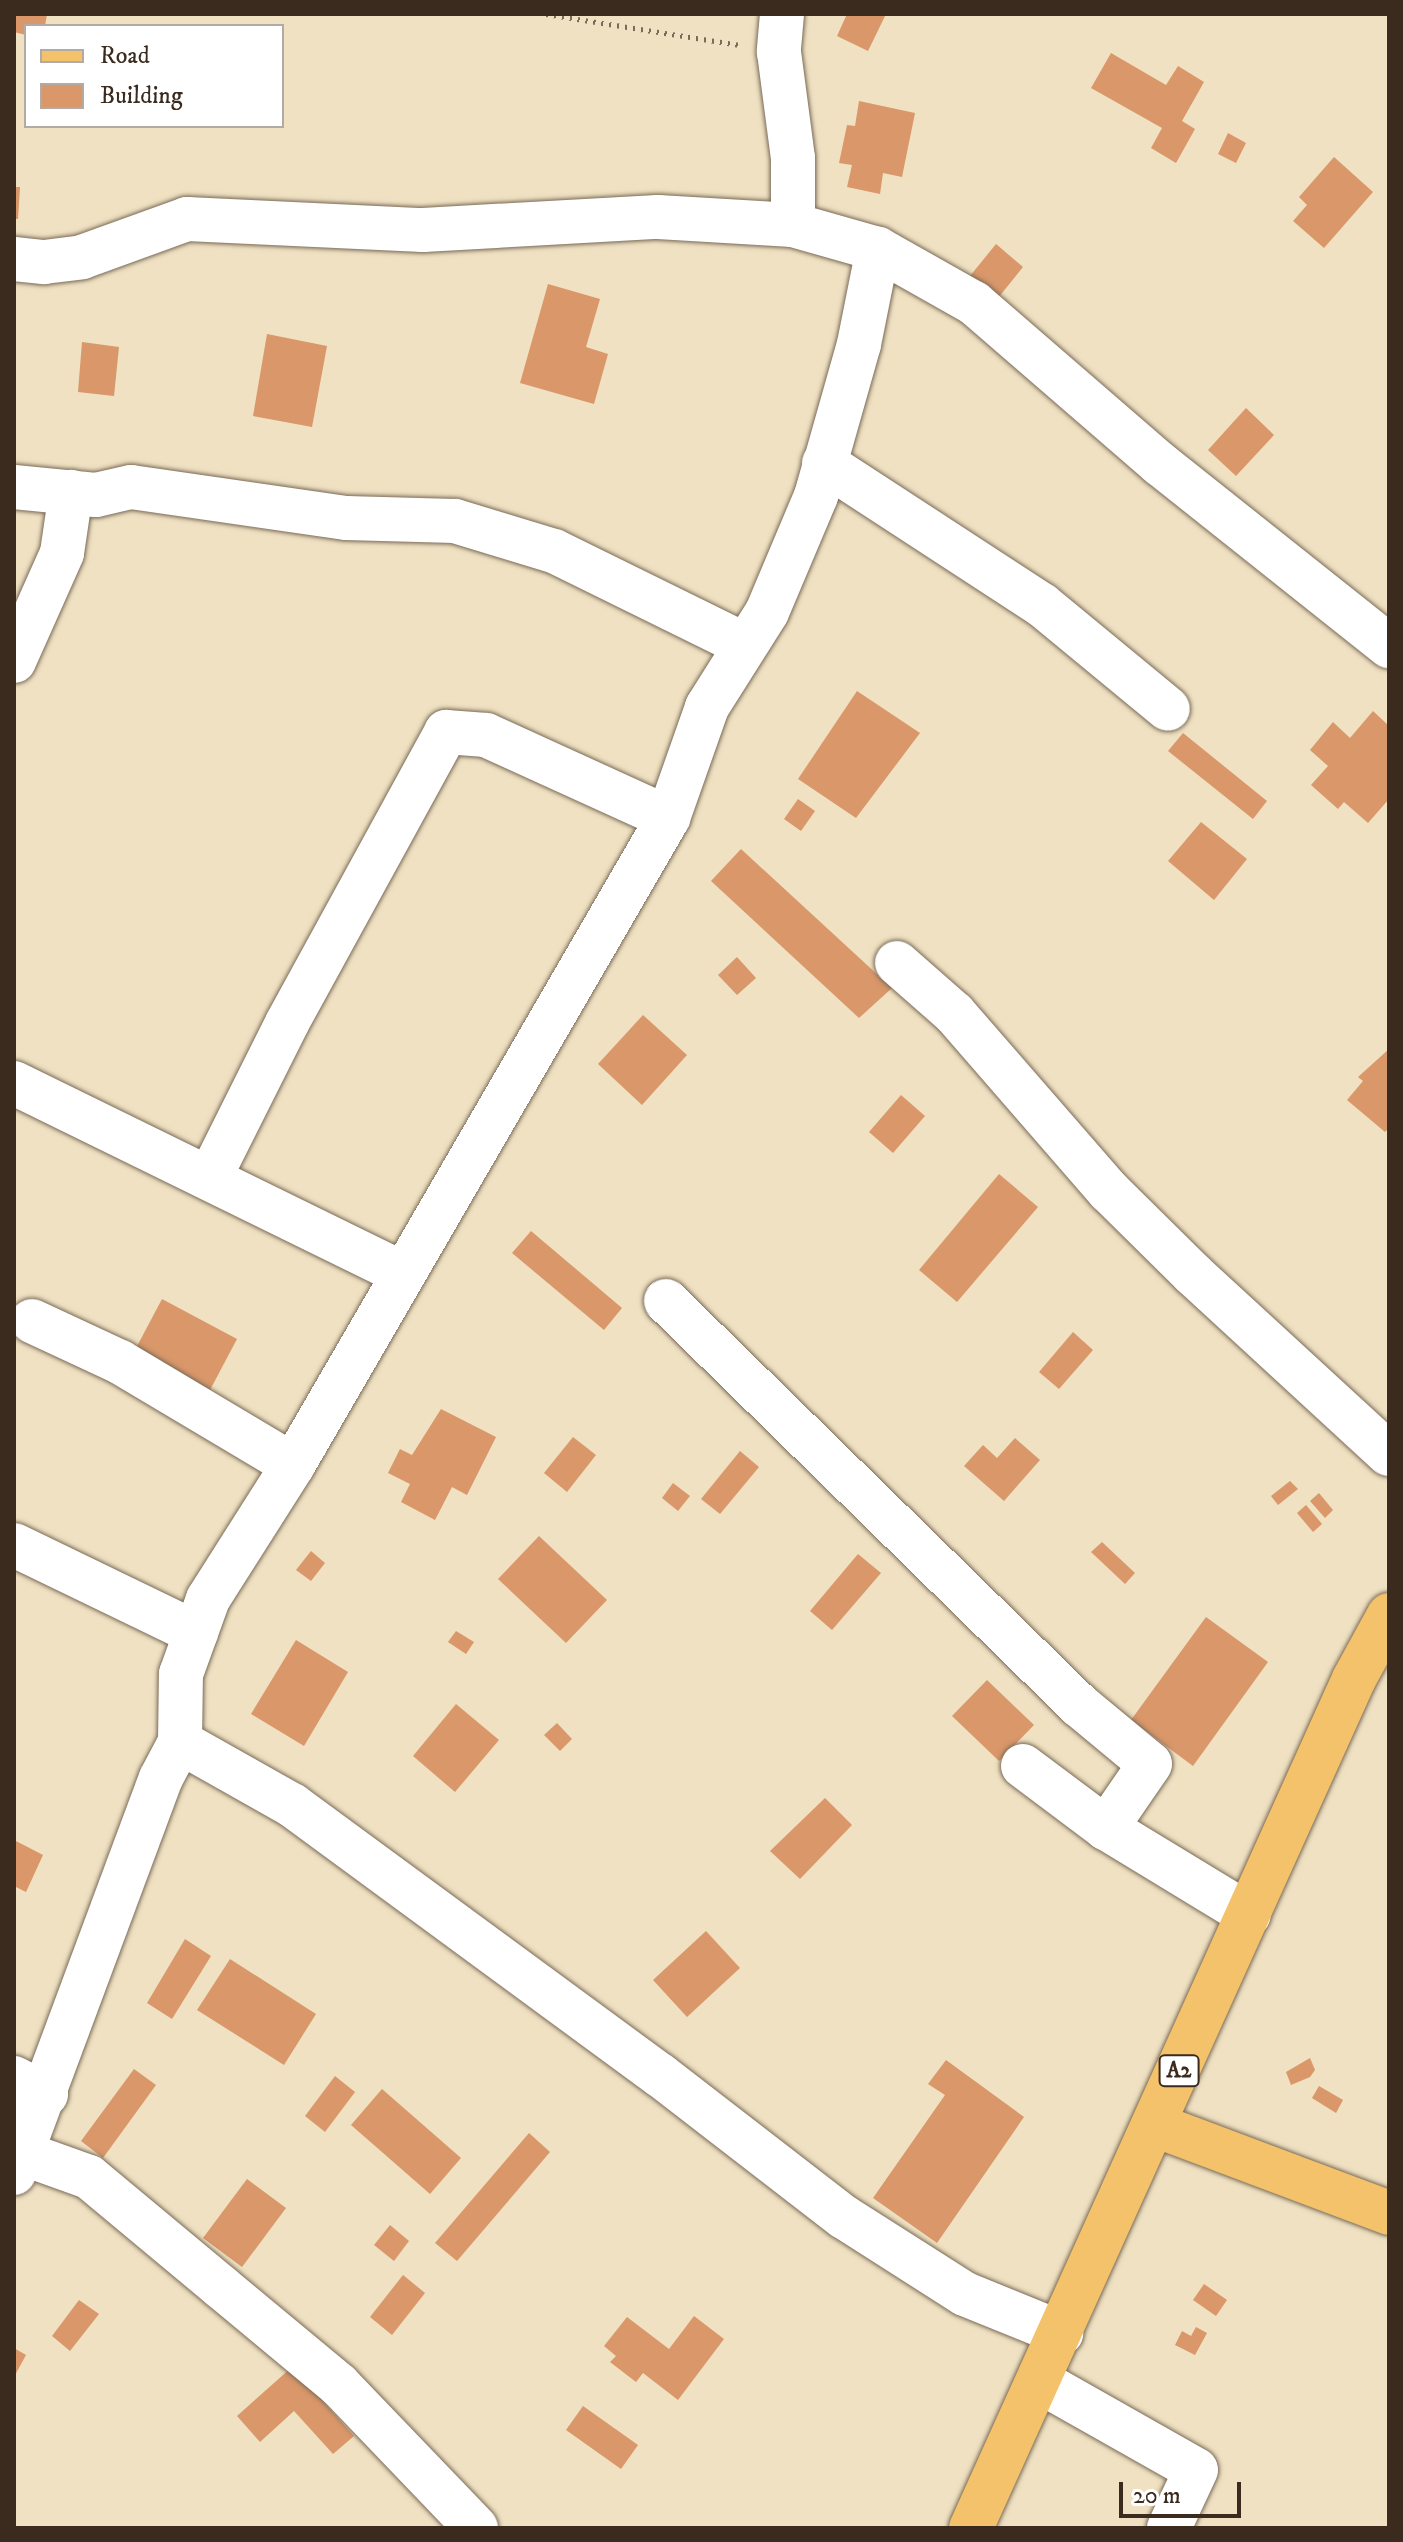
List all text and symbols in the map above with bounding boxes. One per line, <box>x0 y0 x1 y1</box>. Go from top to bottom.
legend <box>24 24 284 128</box>
text: Road <box>100 41 150 71</box>
text: Building <box>100 81 183 111</box>
road number: A2 <box>1157 2053 1201 2089</box>
scale bar <box>1123 2466 1245 2516</box>
text: 20 m <box>1133 2481 1181 2511</box>

